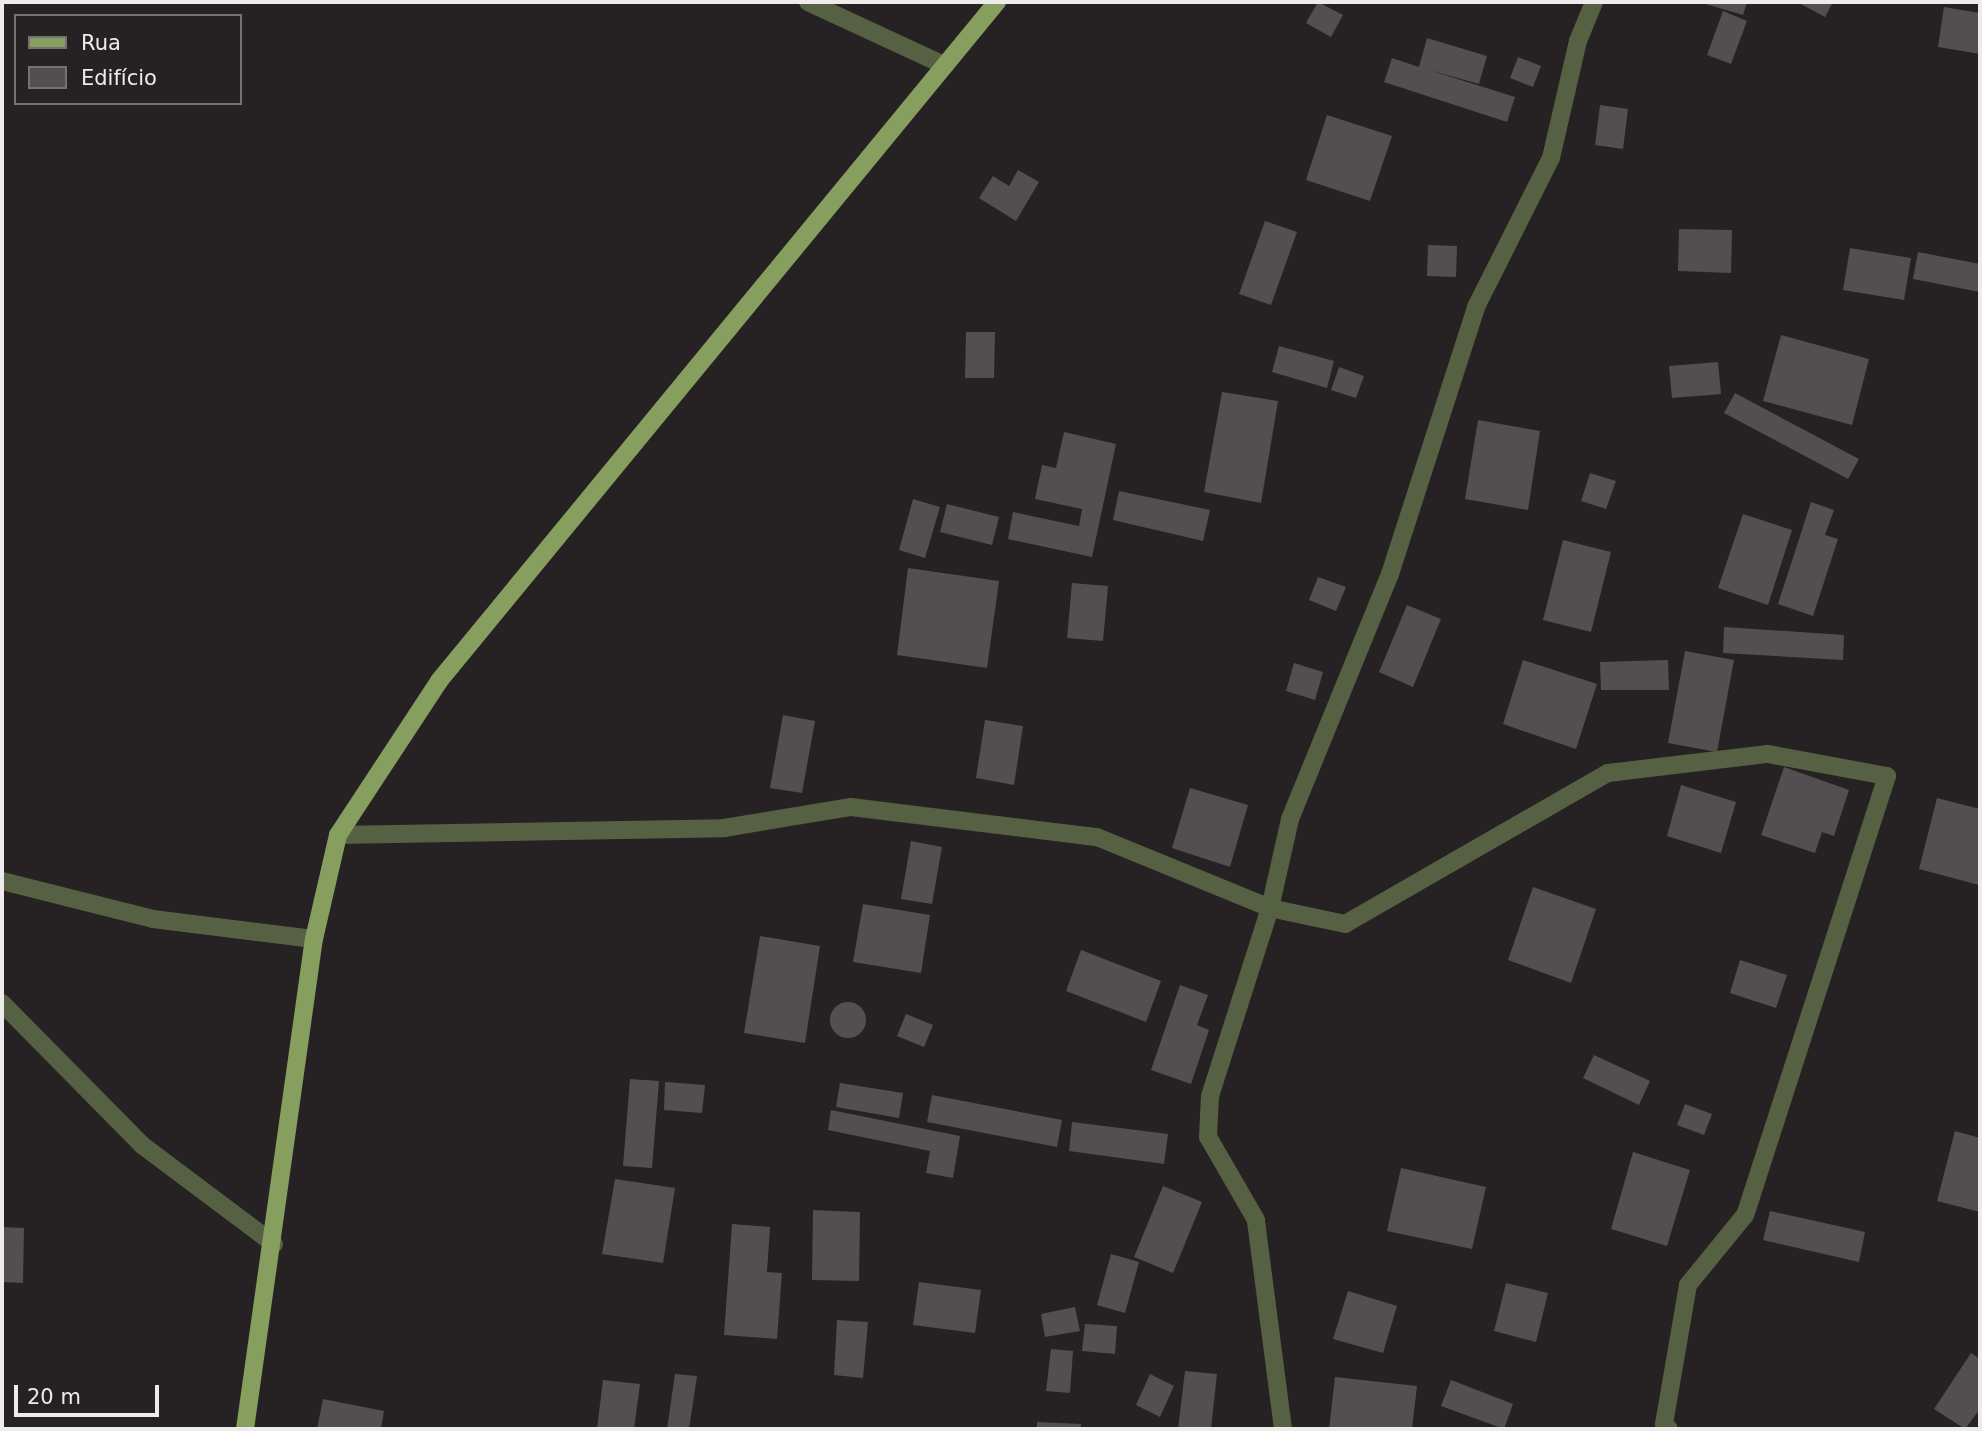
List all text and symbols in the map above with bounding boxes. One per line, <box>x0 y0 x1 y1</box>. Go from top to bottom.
legend <box>14 14 242 105</box>
text: Rua <box>81 31 121 55</box>
text: Edifício <box>81 66 157 90</box>
scale bar <box>18 1372 163 1416</box>
text: 20 m <box>27 1385 81 1409</box>

